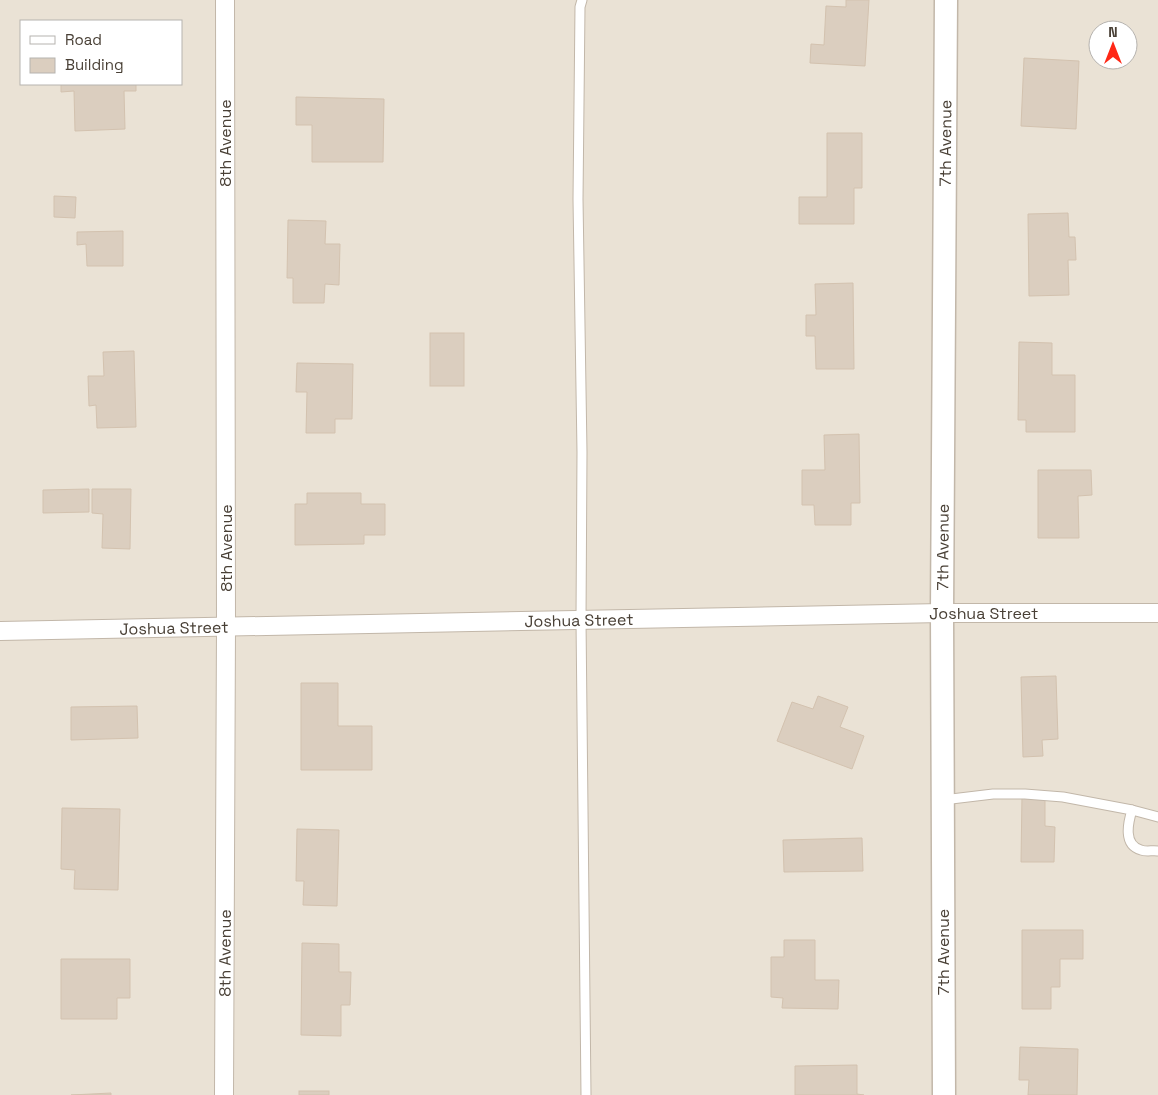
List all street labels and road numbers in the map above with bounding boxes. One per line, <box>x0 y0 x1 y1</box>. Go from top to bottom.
street label: 8th Avenue <box>215 99 236 187</box>
street label: 7th Avenue <box>935 100 956 186</box>
street label: 8th Avenue <box>216 504 237 592</box>
street label: 7th Avenue <box>932 504 954 590</box>
street label: Joshua Street <box>929 603 1038 624</box>
street label: Joshua Street <box>524 609 634 632</box>
street label: Joshua Street <box>119 617 229 640</box>
street label: 8th Avenue <box>214 909 236 997</box>
street label: 7th Avenue <box>933 909 954 995</box>

